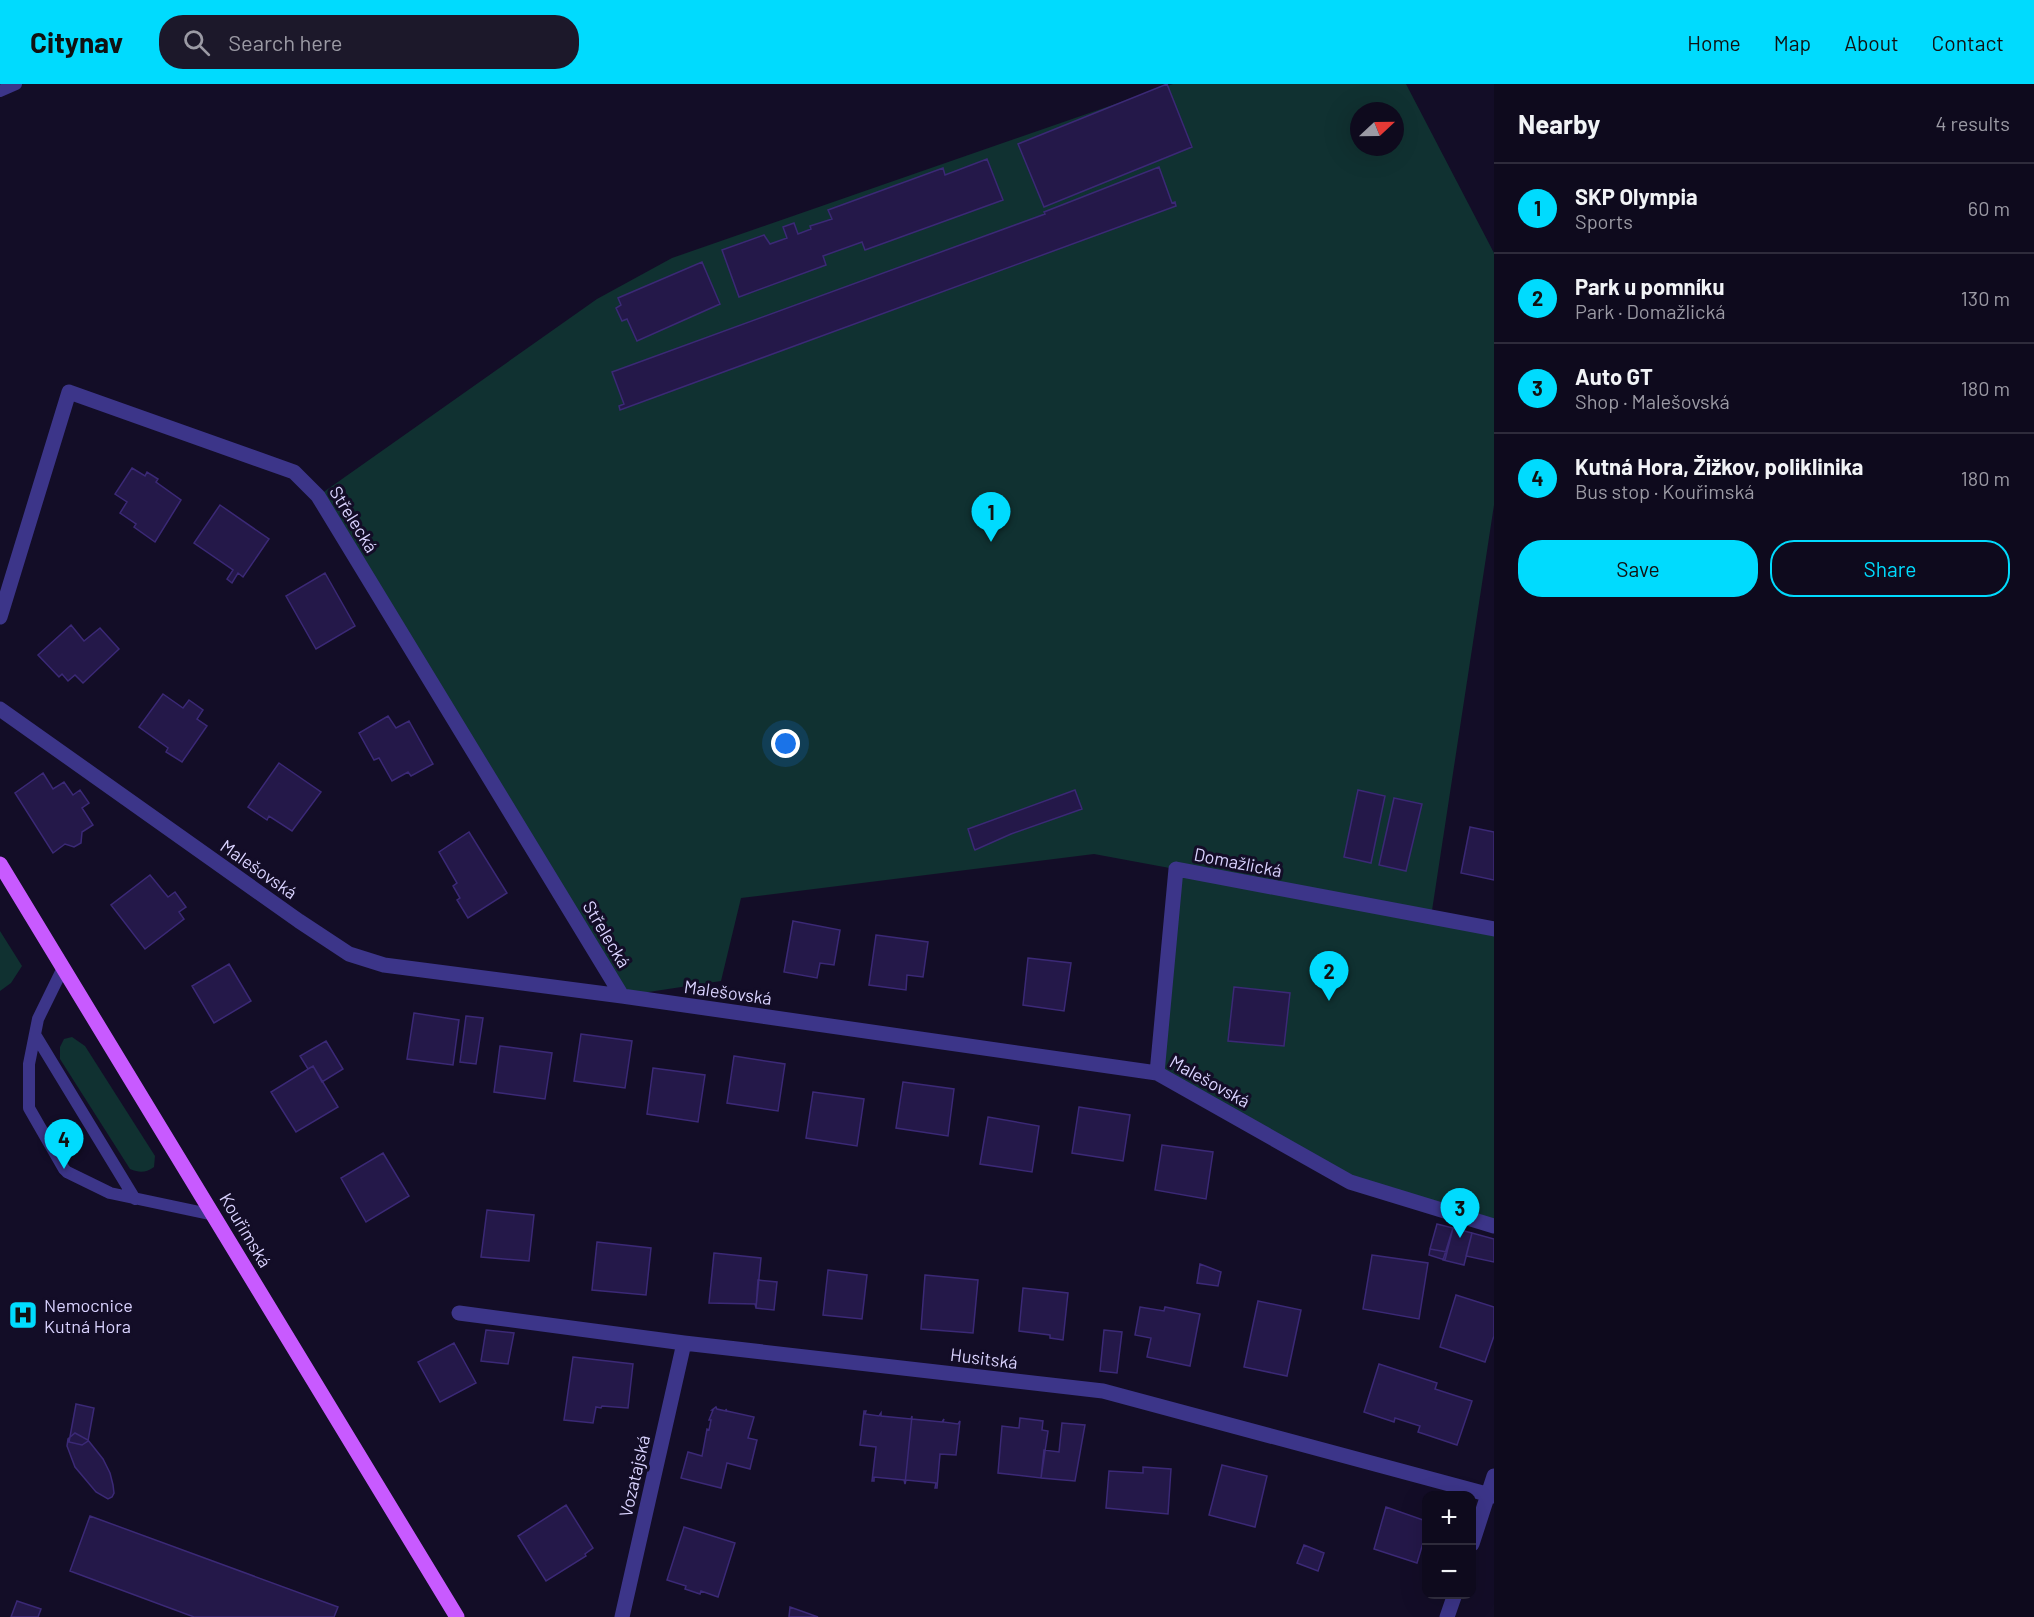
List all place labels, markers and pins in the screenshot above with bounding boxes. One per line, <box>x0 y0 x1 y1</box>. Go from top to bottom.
pin: 1 <box>972 492 1010 542</box>
pin: 2 <box>1310 952 1348 1001</box>
pin: 4 <box>44 1120 84 1169</box>
pin: 3 <box>1440 1188 1480 1238</box>
place label: Nemocnice Kutná Hora <box>44 1294 133 1337</box>
hospital icon: Nemocnice Kutná Hora <box>7 1299 39 1331</box>

